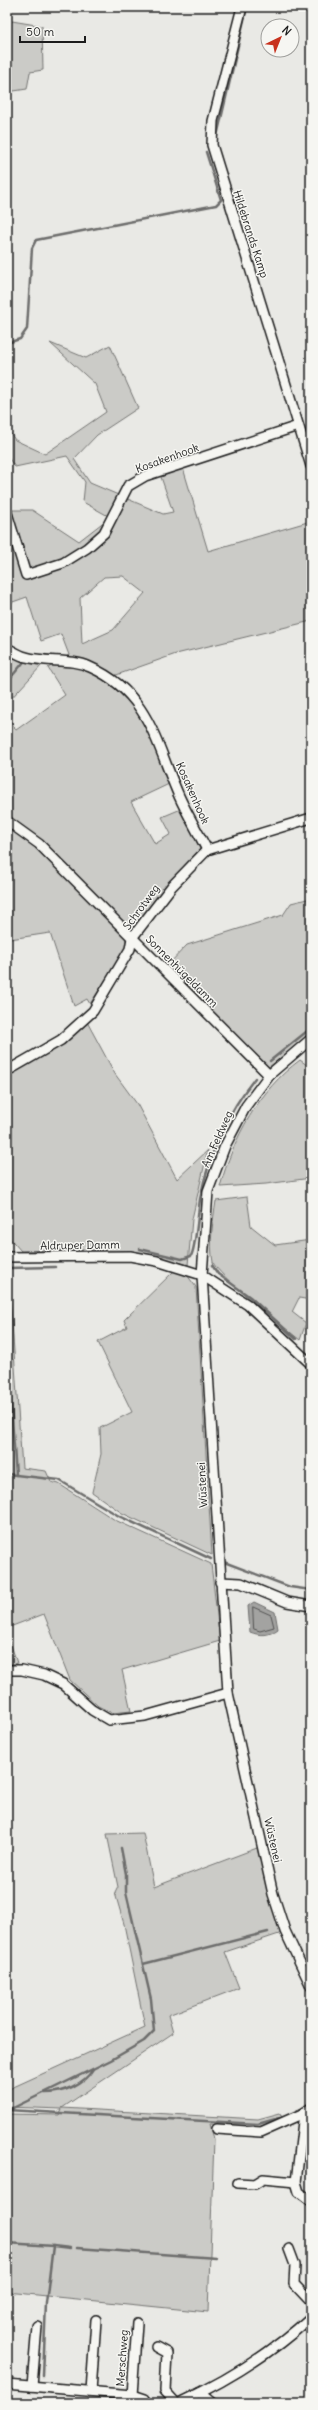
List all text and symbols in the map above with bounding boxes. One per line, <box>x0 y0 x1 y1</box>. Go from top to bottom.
scale bar <box>20 18 85 44</box>
north arrow <box>260 18 300 58</box>
text: N <box>279 23 294 38</box>
text: 50 m <box>26 24 55 39</box>
street label: Hildebrands Kamp <box>230 188 272 280</box>
street label: Kosakenhook <box>133 440 201 476</box>
street label: Kosakenhook <box>173 760 213 826</box>
street label: Schrotweg <box>120 881 162 933</box>
street label: Sonnenhügeldamm <box>143 932 221 1010</box>
street label: Am Feldweg <box>198 1109 236 1169</box>
street label: Aldruper Damm <box>40 1237 120 1253</box>
street label: Wüstenei <box>194 1462 210 1508</box>
street label: Wüstenei <box>261 1816 285 1864</box>
street label: Merschweg <box>113 2329 131 2387</box>

